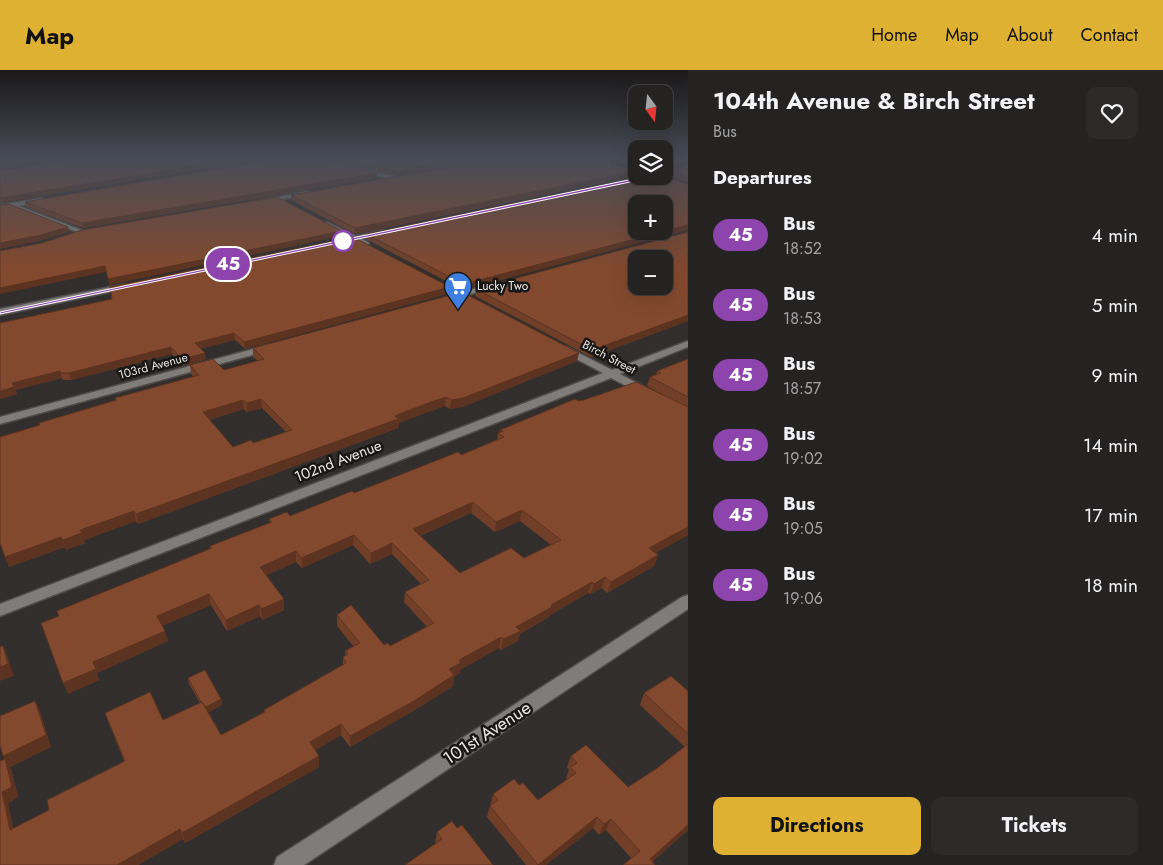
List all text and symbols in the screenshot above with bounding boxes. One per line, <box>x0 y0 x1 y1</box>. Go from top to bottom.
text: Map <box>25 18 74 53</box>
text: Home <box>871 22 917 48</box>
text: Map <box>945 22 979 48</box>
text: About <box>1007 22 1052 48</box>
text: Contact <box>1080 22 1138 48</box>
text: 104th Avenue & Birch Street <box>713 83 1035 118</box>
north arrow <box>628 85 672 130</box>
map controls <box>628 85 673 295</box>
button: heart <box>1086 87 1138 139</box>
text: Bus <box>713 120 737 143</box>
button: layers <box>628 140 673 185</box>
text: Departures <box>713 164 812 191</box>
button: + <box>628 195 673 240</box>
text: Bus <box>783 210 815 237</box>
text: 45 <box>728 222 753 248</box>
text: 4 min <box>1091 222 1138 249</box>
unlabelled marker <box>332 230 354 252</box>
text: 18:52 <box>783 237 822 260</box>
line badge: 45 <box>206 248 250 280</box>
button: − <box>628 250 673 295</box>
text: 45 <box>216 251 240 277</box>
supermarket icon: Lucky Two <box>443 271 473 310</box>
place label: Lucky Two <box>477 277 529 295</box>
text: Bus <box>783 280 815 307</box>
text: 45 <box>728 292 753 318</box>
text: 5 min <box>1092 292 1138 319</box>
text: 18:53 <box>783 307 822 330</box>
street label: Birch Street <box>579 335 639 379</box>
street label: 103rd Avenue <box>116 348 190 384</box>
text: Bus <box>783 350 815 377</box>
text: 45 <box>728 362 753 388</box>
text: 9 min <box>1092 362 1138 389</box>
text: 18:57 <box>783 377 821 400</box>
text: Bus <box>783 420 815 447</box>
text: 45 <box>728 432 753 458</box>
text: 14 min <box>1083 432 1138 459</box>
street label: 102nd Avenue <box>291 434 385 488</box>
text: 19:02 <box>783 447 823 470</box>
text: Bus <box>783 490 815 517</box>
text: 45 <box>728 502 753 528</box>
text: 17 min <box>1084 502 1138 529</box>
text: 19:05 <box>783 517 823 540</box>
text: Bus <box>783 560 815 587</box>
text: 45 <box>728 572 753 598</box>
text: 18 min <box>1084 572 1138 599</box>
text: 19:06 <box>783 587 823 610</box>
street label: 101st Avenue <box>438 695 536 771</box>
button: Directions <box>713 797 921 855</box>
button: Tickets <box>931 797 1138 855</box>

